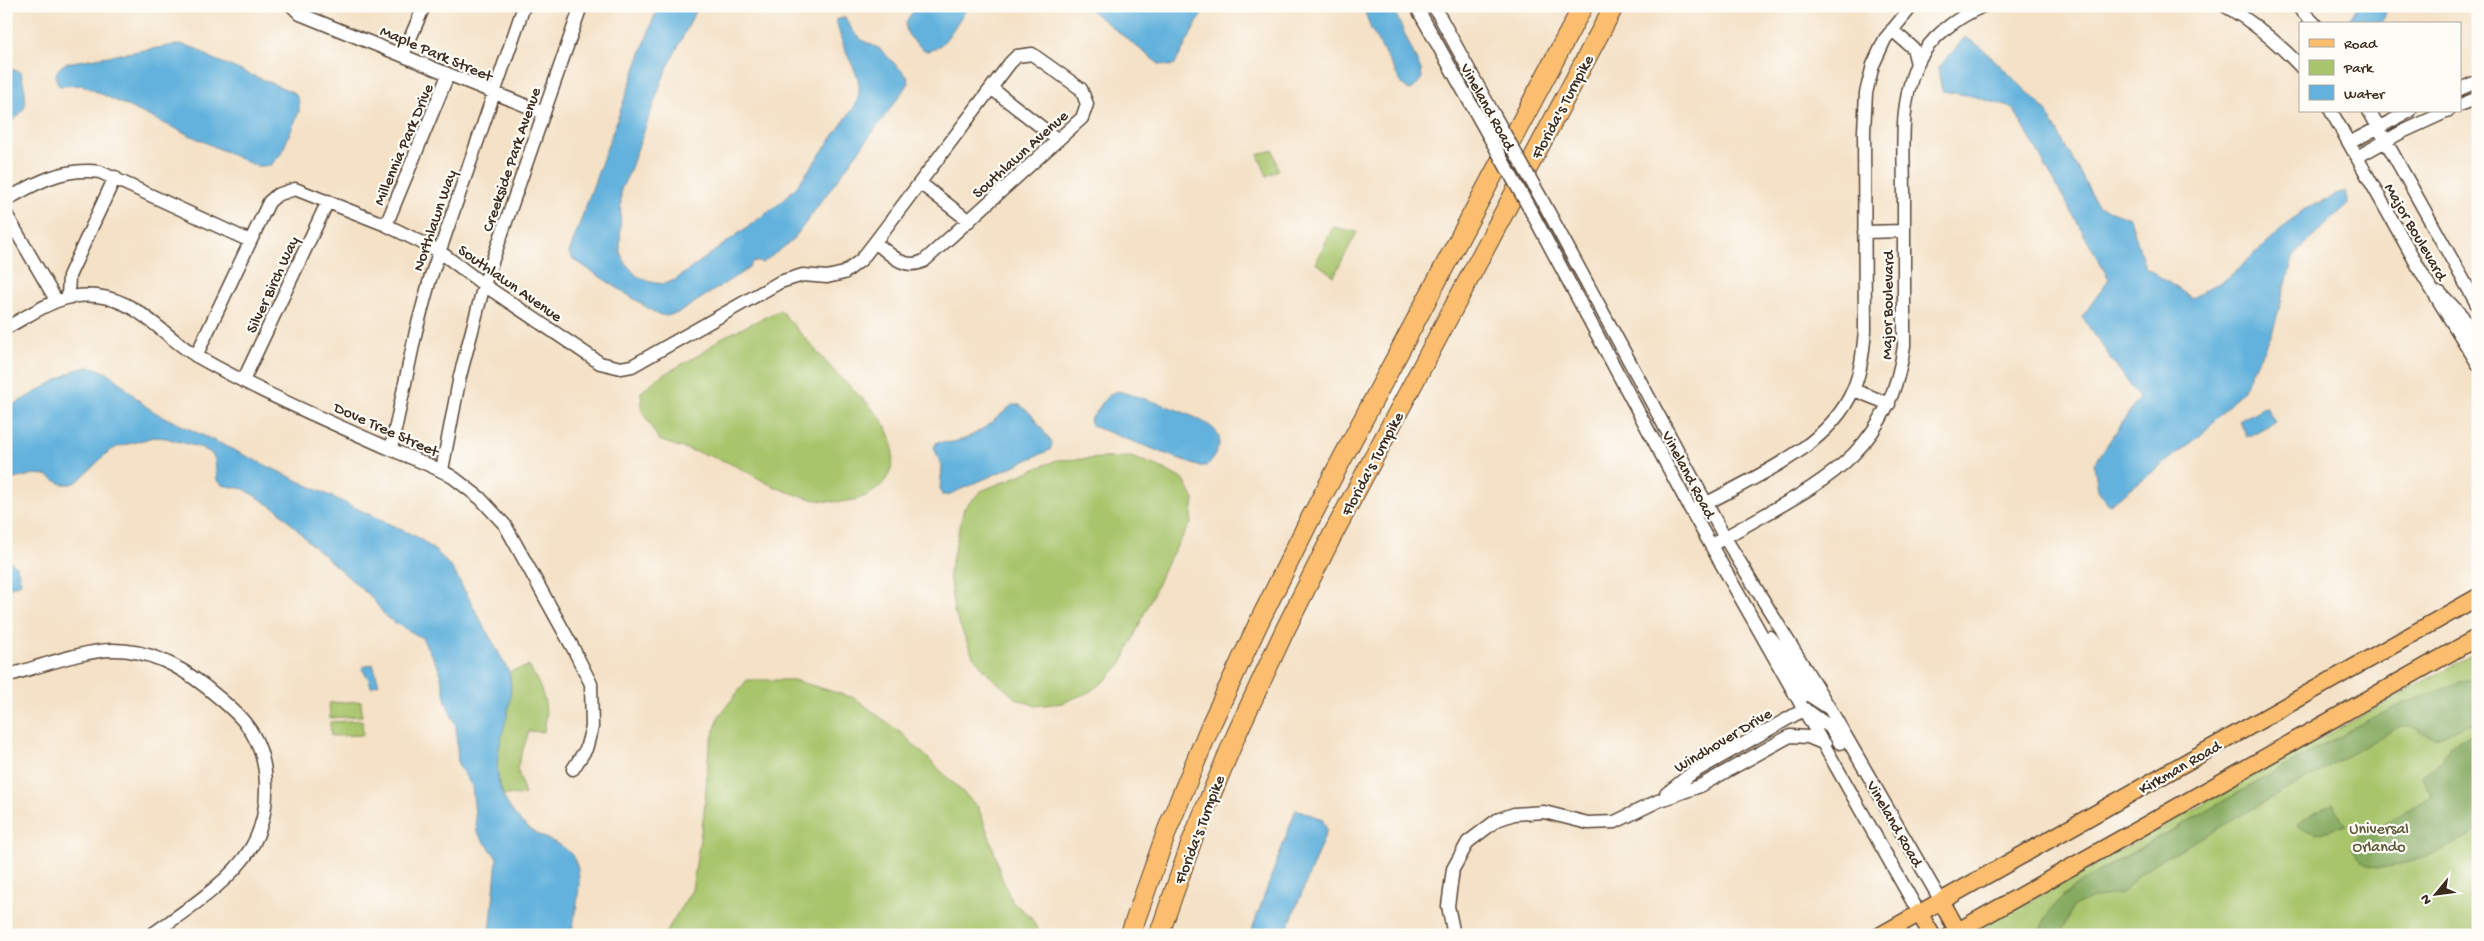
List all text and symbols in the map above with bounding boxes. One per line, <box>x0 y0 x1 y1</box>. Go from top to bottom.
legend <box>2299 22 2462 112</box>
street label: Maple Park Street <box>377 23 496 88</box>
text: Road <box>2344 36 2378 54</box>
street label: Florida's Turnpike <box>1528 52 1600 164</box>
street label: Vineland Road <box>1454 60 1518 156</box>
text: Park <box>2343 60 2374 78</box>
street label: Millennia Park Drive <box>371 81 440 209</box>
street label: Creekside Park Avenue <box>480 85 547 235</box>
text: Water <box>2344 86 2386 104</box>
street label: Southlawn Avenue <box>969 107 1074 204</box>
street label: Northlawn Way <box>410 168 463 274</box>
street label: Major Boulevard <box>2378 181 2450 286</box>
street label: Silver Birch Way <box>243 234 305 337</box>
street label: Southlawn Avenue <box>453 242 565 328</box>
street label: Major Boulevard <box>1879 249 1900 360</box>
street label: Dove Tree Street <box>329 399 442 463</box>
street label: Florida's Turnpike <box>1338 409 1410 521</box>
street label: Vineland Road <box>1655 428 1719 524</box>
street label: Windhover Drive <box>1672 705 1777 779</box>
street label: Kirkman Road <box>2136 737 2227 800</box>
street label: Florida's Turnpike <box>1171 773 1231 888</box>
street label: Vineland Road <box>1860 777 1926 873</box>
park label: Universal Orlando <box>2349 821 2409 858</box>
north arrow <box>2412 868 2462 918</box>
text: N <box>2417 891 2436 907</box>

